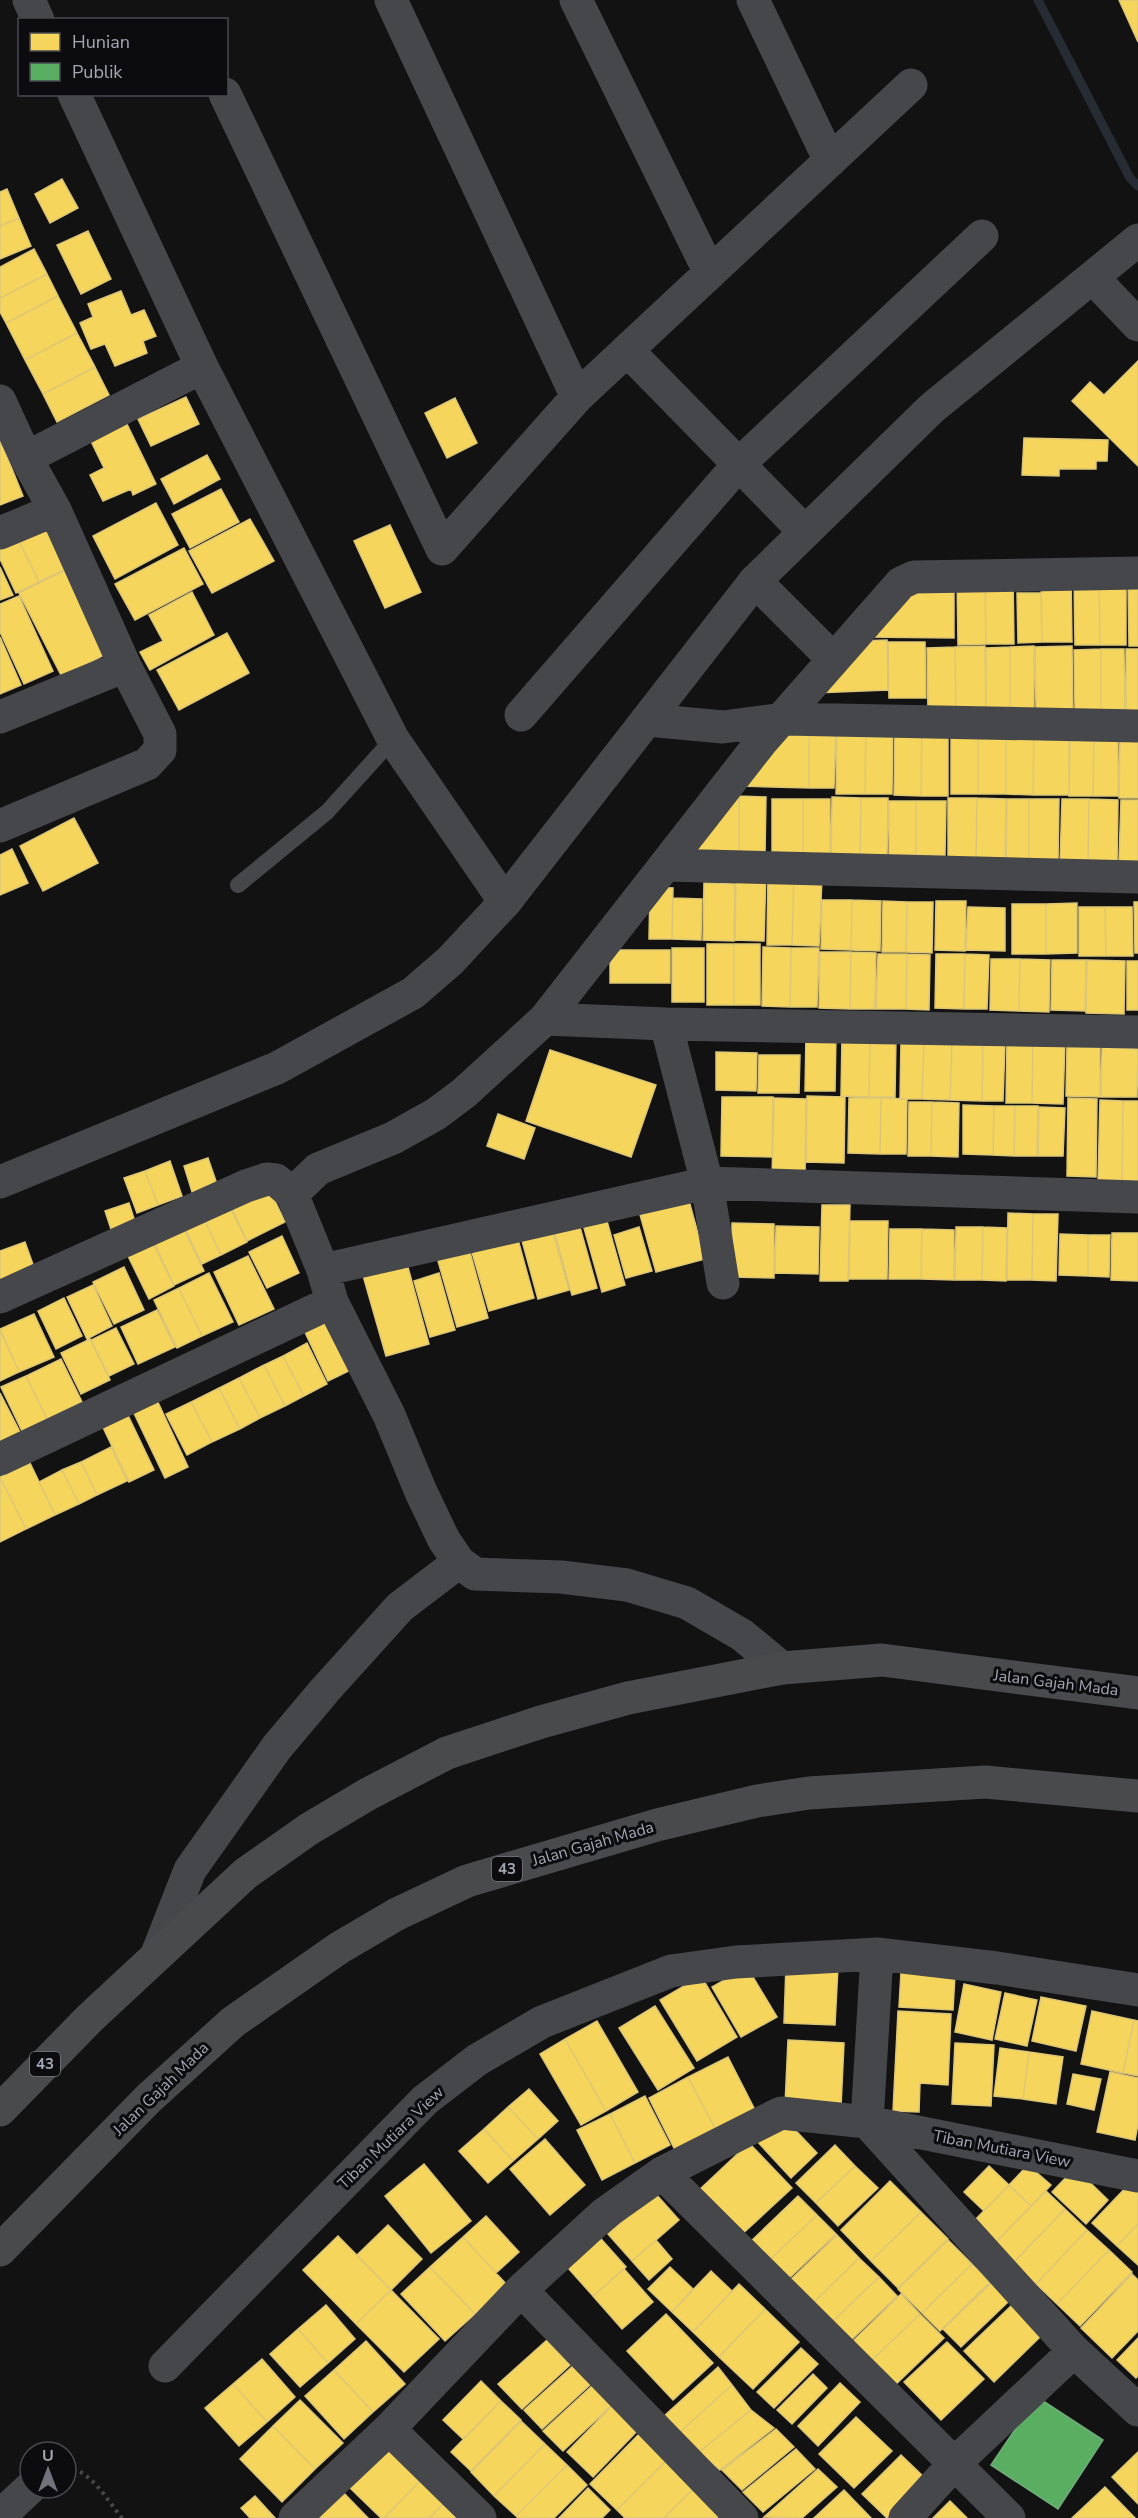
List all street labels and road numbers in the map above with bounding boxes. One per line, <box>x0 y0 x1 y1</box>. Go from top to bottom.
street label: Jalan Gajah Mada <box>991 1664 1120 1702</box>
street label: Jalan Gajah Mada <box>529 1816 656 1872</box>
road number: 43 <box>492 1857 522 1881</box>
street label: Jalan Gajah Mada <box>107 2037 214 2141</box>
road number: 43 <box>30 2052 60 2076</box>
street label: Tiban Mutiara View <box>333 2081 449 2194</box>
street label: Tiban Mutiara View <box>931 2125 1073 2173</box>

